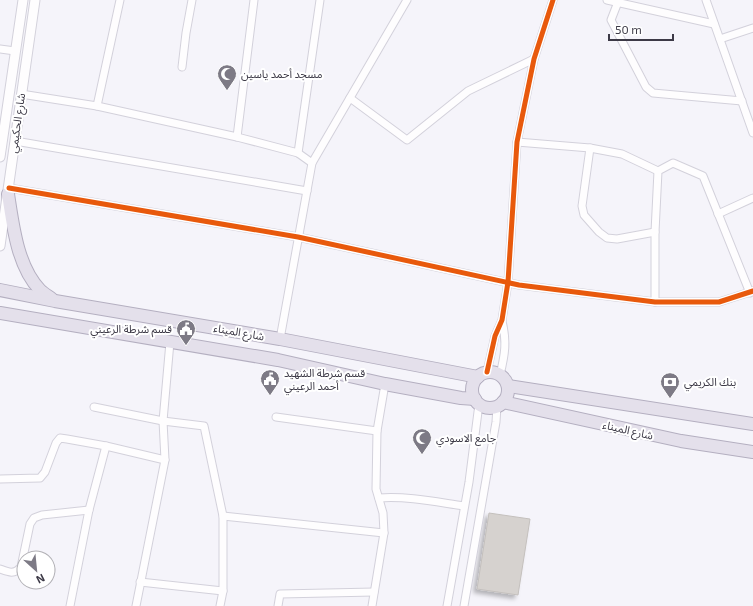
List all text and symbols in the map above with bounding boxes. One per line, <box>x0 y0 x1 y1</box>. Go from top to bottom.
scale bar <box>609 16 673 42</box>
text: 50 m <box>615 22 642 36</box>
mosque icon: مسجد أحمد ياسين <box>216 63 238 91</box>
place label: مسجد أحمد ياسين <box>241 67 323 81</box>
street label: شارع الحكيمي <box>6 92 31 154</box>
public building icon: قسم شرطة الرعيني <box>175 318 197 346</box>
street label: شارع الميناء <box>212 321 266 344</box>
place label: قسم شرطة الرعيني <box>90 322 172 339</box>
place label: قسم شرطة الشهيد أحمد الرعيني <box>284 366 365 396</box>
public building icon: قسم شرطة الشهيد أحمد الرعيني <box>259 368 281 396</box>
bank icon: بنك الكريمي <box>659 371 681 399</box>
place label: بنك الكريمي <box>684 375 736 392</box>
street label: شارع الميناء <box>601 417 655 444</box>
mosque icon: جامع الاسودي <box>411 427 433 455</box>
place label: جامع الاسودي <box>436 431 497 448</box>
north arrow <box>16 550 56 590</box>
text: N <box>34 572 47 587</box>

